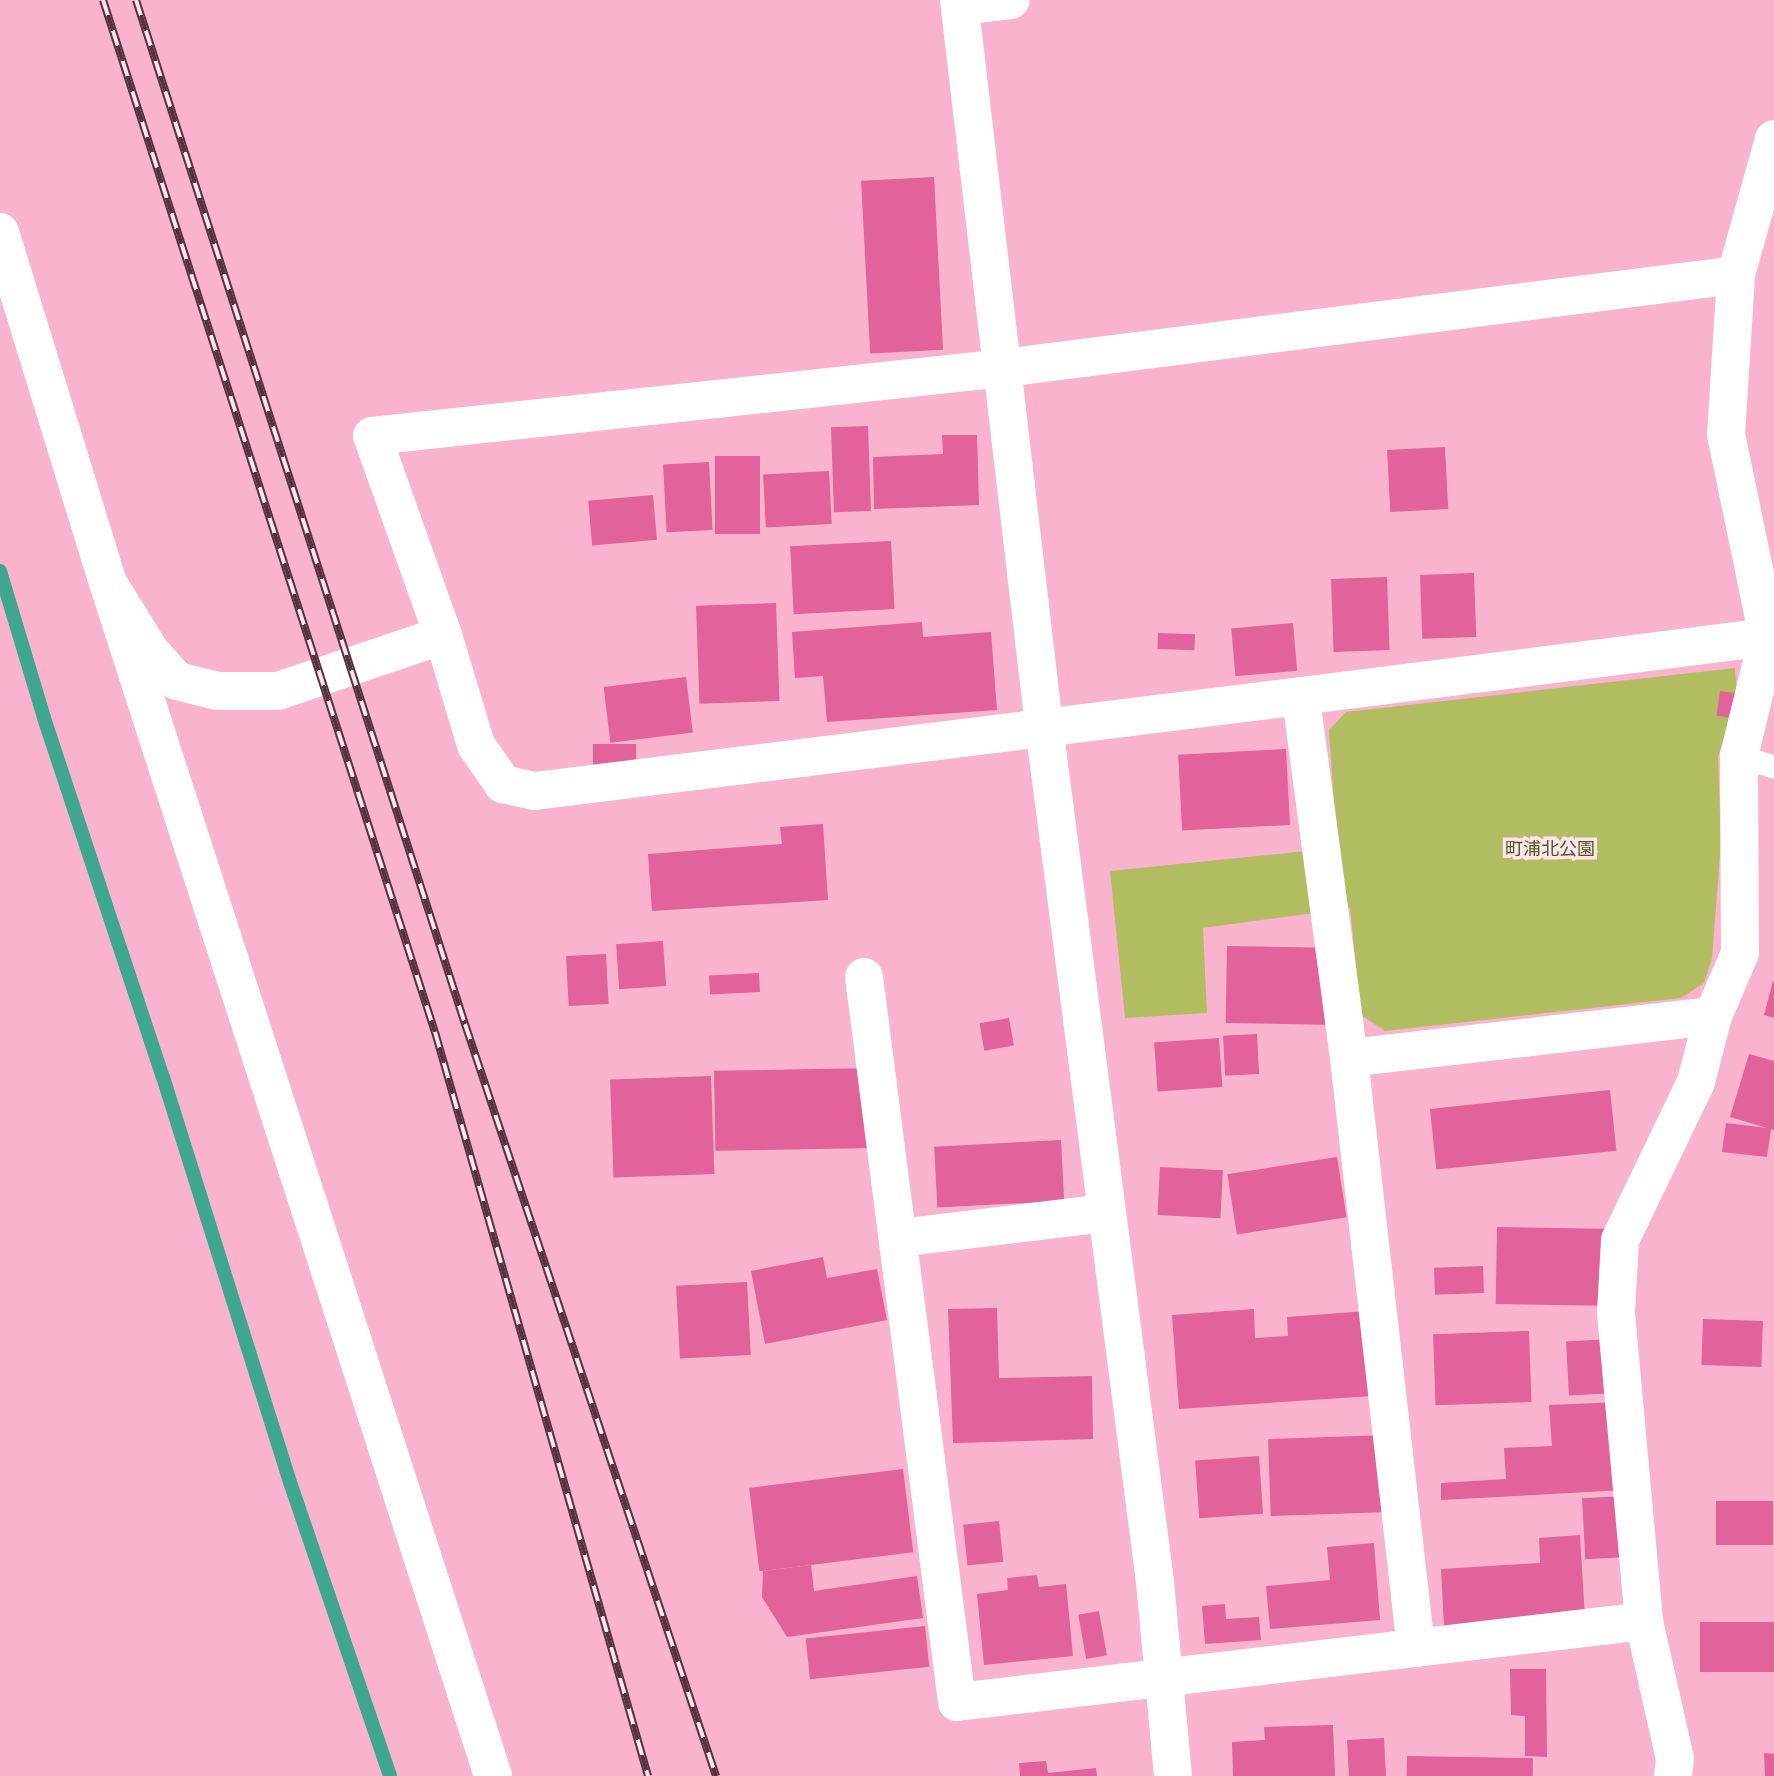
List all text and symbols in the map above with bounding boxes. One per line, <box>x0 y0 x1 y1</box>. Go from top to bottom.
park label: 町浦北公園 <box>1505 840 1595 862</box>

